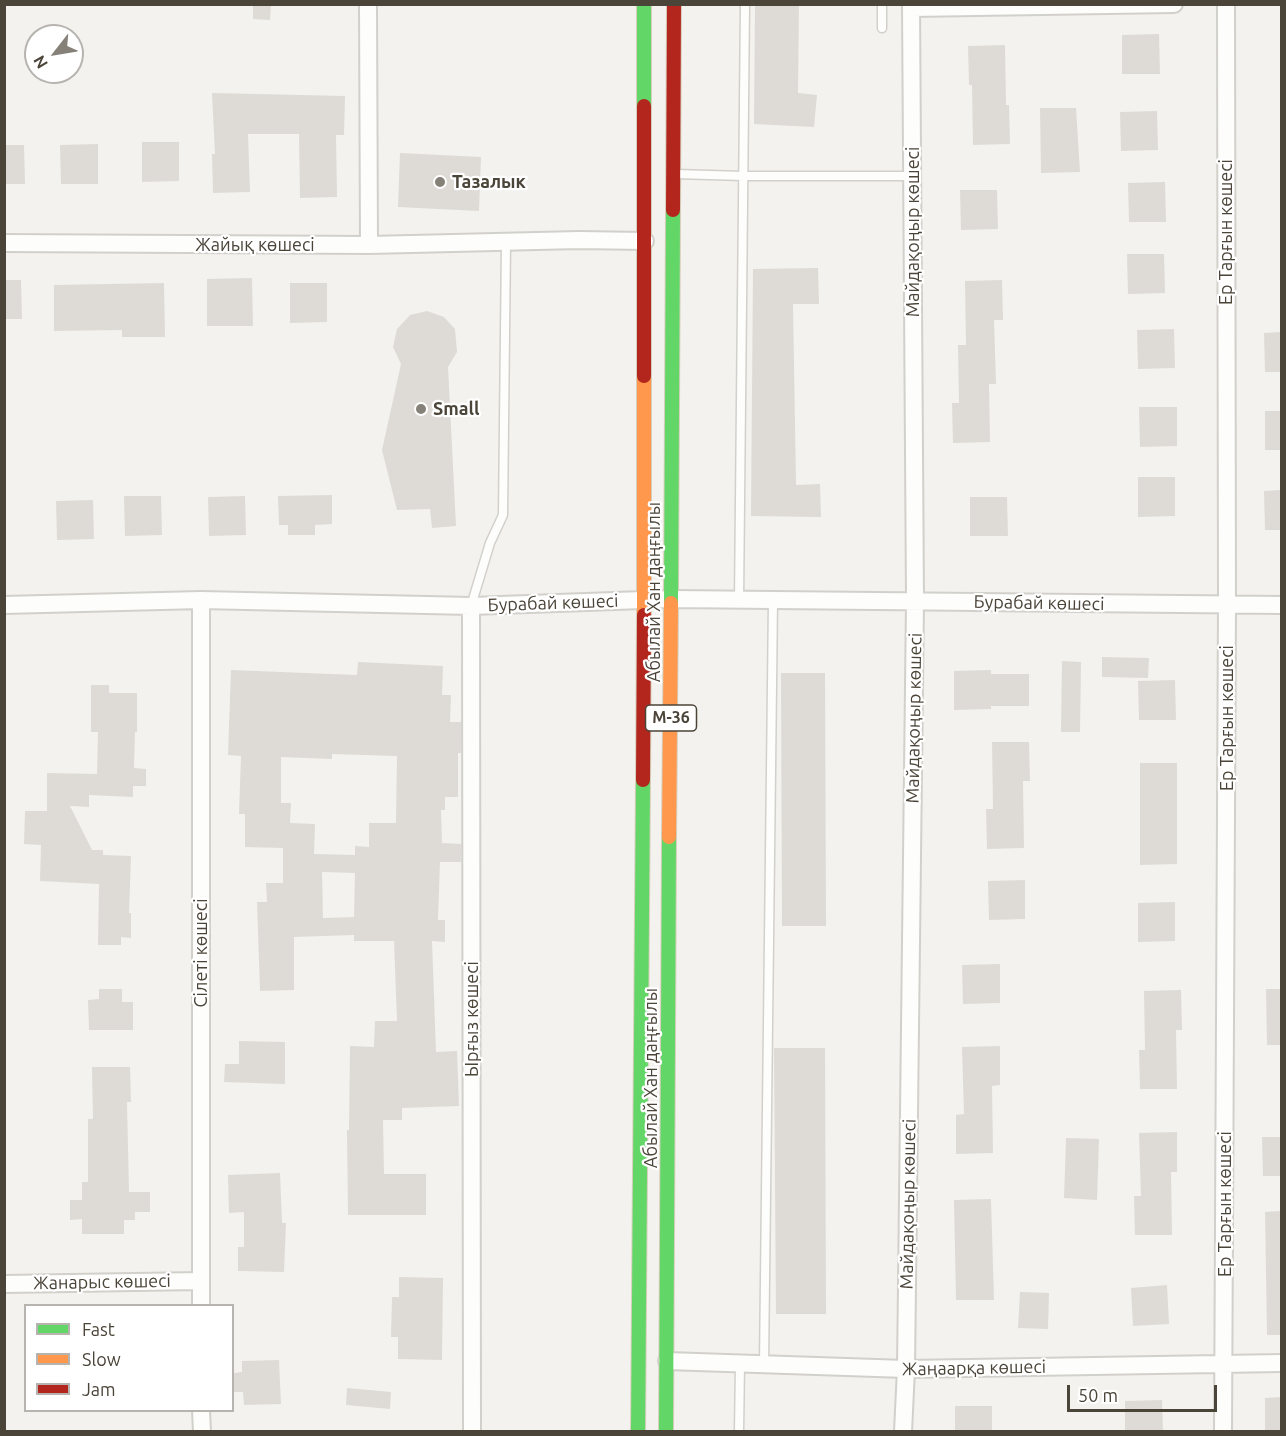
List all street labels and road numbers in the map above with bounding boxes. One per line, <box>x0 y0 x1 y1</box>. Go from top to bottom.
street label: Майдақоңыр көшесі <box>902 147 924 317</box>
street label: Ер Тарғын көшесі <box>1215 159 1237 305</box>
street label: Жайық көшесі <box>195 234 315 256</box>
street label: Абылай Хан даңғылы <box>643 502 665 682</box>
street label: Бурабай көшесі <box>487 590 619 616</box>
street label: Бурабай көшесі <box>973 591 1105 615</box>
street label: Майдақоңыр көшесі <box>902 633 926 803</box>
street label: Ер Тарғын көшесі <box>1216 645 1238 791</box>
road number: M-36 <box>646 705 696 731</box>
street label: Сілеті көшесі <box>190 898 212 1008</box>
street label: Ырғыз көшесі <box>461 961 483 1077</box>
street label: Абылай Хан даңғылы <box>640 988 662 1168</box>
street label: Майдақоңыр көшесі <box>896 1119 920 1289</box>
street label: Ер Тарғын көшесі <box>1214 1131 1236 1277</box>
street label: Жанарыс көшесі <box>33 1270 171 1294</box>
street label: Жаңаарқа көшесі <box>902 1356 1046 1380</box>

